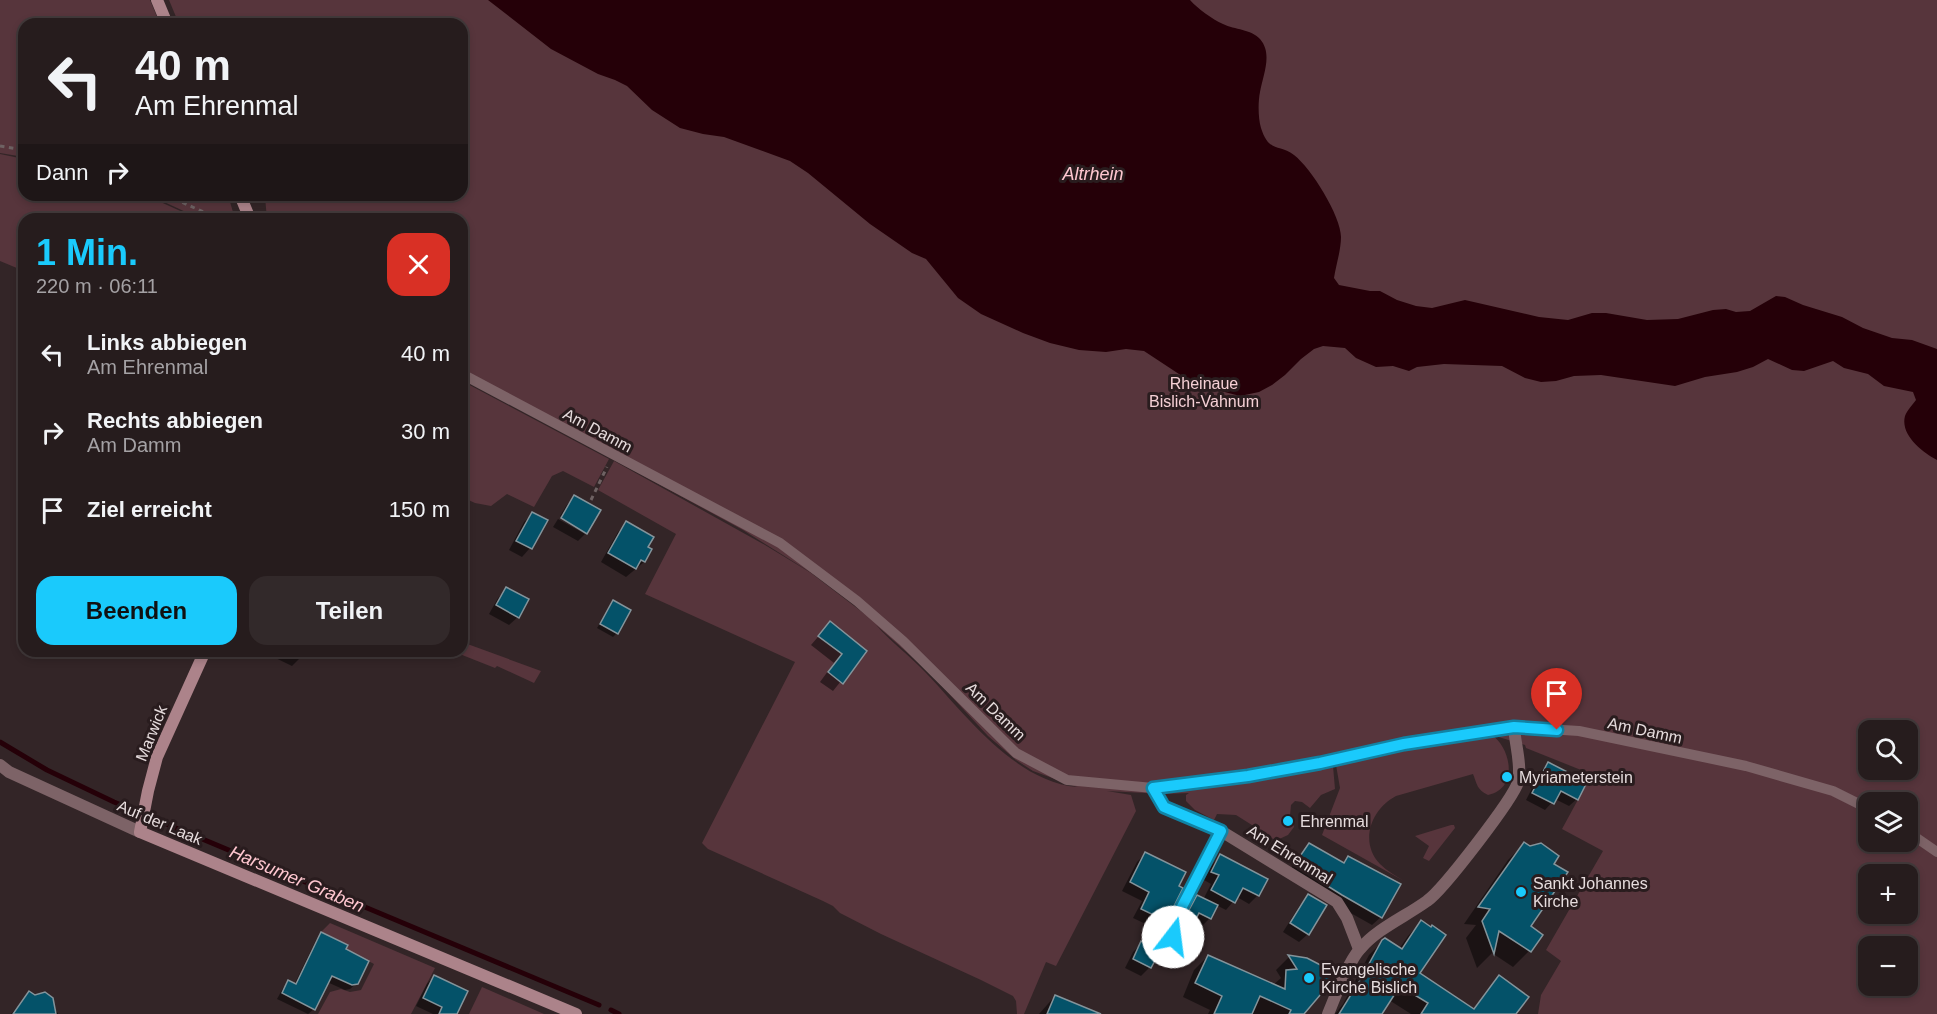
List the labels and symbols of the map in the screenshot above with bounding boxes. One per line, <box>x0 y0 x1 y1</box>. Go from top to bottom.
water label: Altrhein <box>1061 164 1124 184</box>
park label: Rheinaue Bislich-Vahnum <box>1149 375 1259 410</box>
street label: Am Damm <box>560 405 635 456</box>
pin <box>1531 668 1582 730</box>
street label: Am Damm <box>963 679 1029 744</box>
street label: Marwick <box>133 702 171 764</box>
street label: Am Damm <box>1606 714 1684 747</box>
place label: Myriameterstein <box>1519 769 1633 786</box>
marker: Myriameterstein <box>1500 770 1514 784</box>
street label: Auf der Laak <box>115 797 206 848</box>
place label: Ehrenmal <box>1300 813 1368 830</box>
marker: Ehrenmal <box>1281 814 1295 828</box>
street label: Am Ehrenmal <box>1244 822 1335 887</box>
water label: Harsumer Graben <box>227 842 367 916</box>
place label: Sankt Johannes Kirche <box>1533 875 1648 910</box>
marker: Sankt Johannes Kirche <box>1514 885 1528 899</box>
position arrow <box>1141 905 1205 969</box>
place label: Evangelische Kirche Bislich <box>1321 961 1417 996</box>
marker: Evangelische Kirche Bislich <box>1302 971 1316 985</box>

